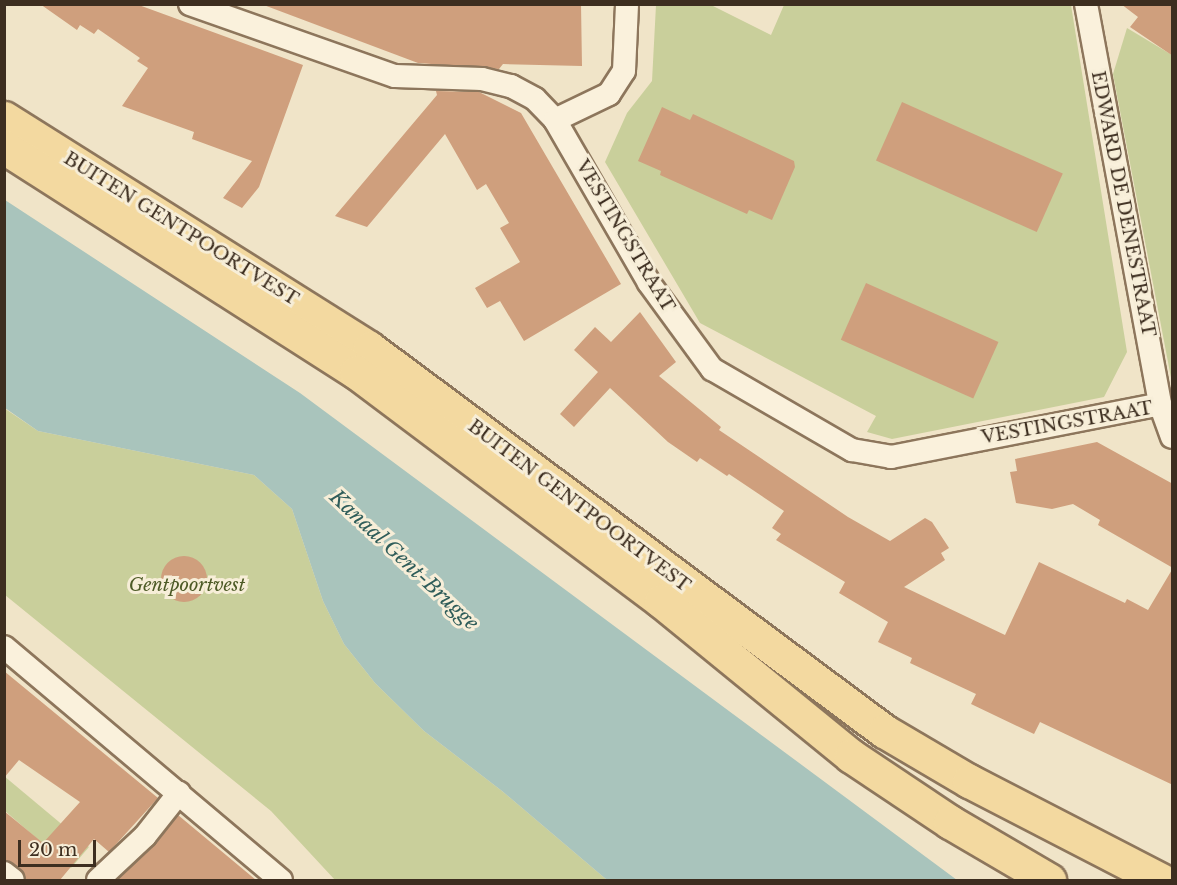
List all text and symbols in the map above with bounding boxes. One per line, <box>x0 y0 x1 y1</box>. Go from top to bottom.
street label: EDWARD DE DENESTRAAT <box>1087 69 1159 339</box>
street label: BUITEN GENTPOORTVEST <box>60 148 302 310</box>
street label: VESTINGSTRAAT <box>571 156 679 316</box>
street label: VESTINGSTRAAT <box>980 397 1154 449</box>
street label: BUITEN GENTPOORTVEST <box>464 415 694 597</box>
water label: Kanaal Gent-Brugge <box>324 485 484 635</box>
park label: Gentpoortvest <box>129 574 245 596</box>
scale bar <box>21 828 99 866</box>
text: 20 m <box>29 839 77 861</box>

